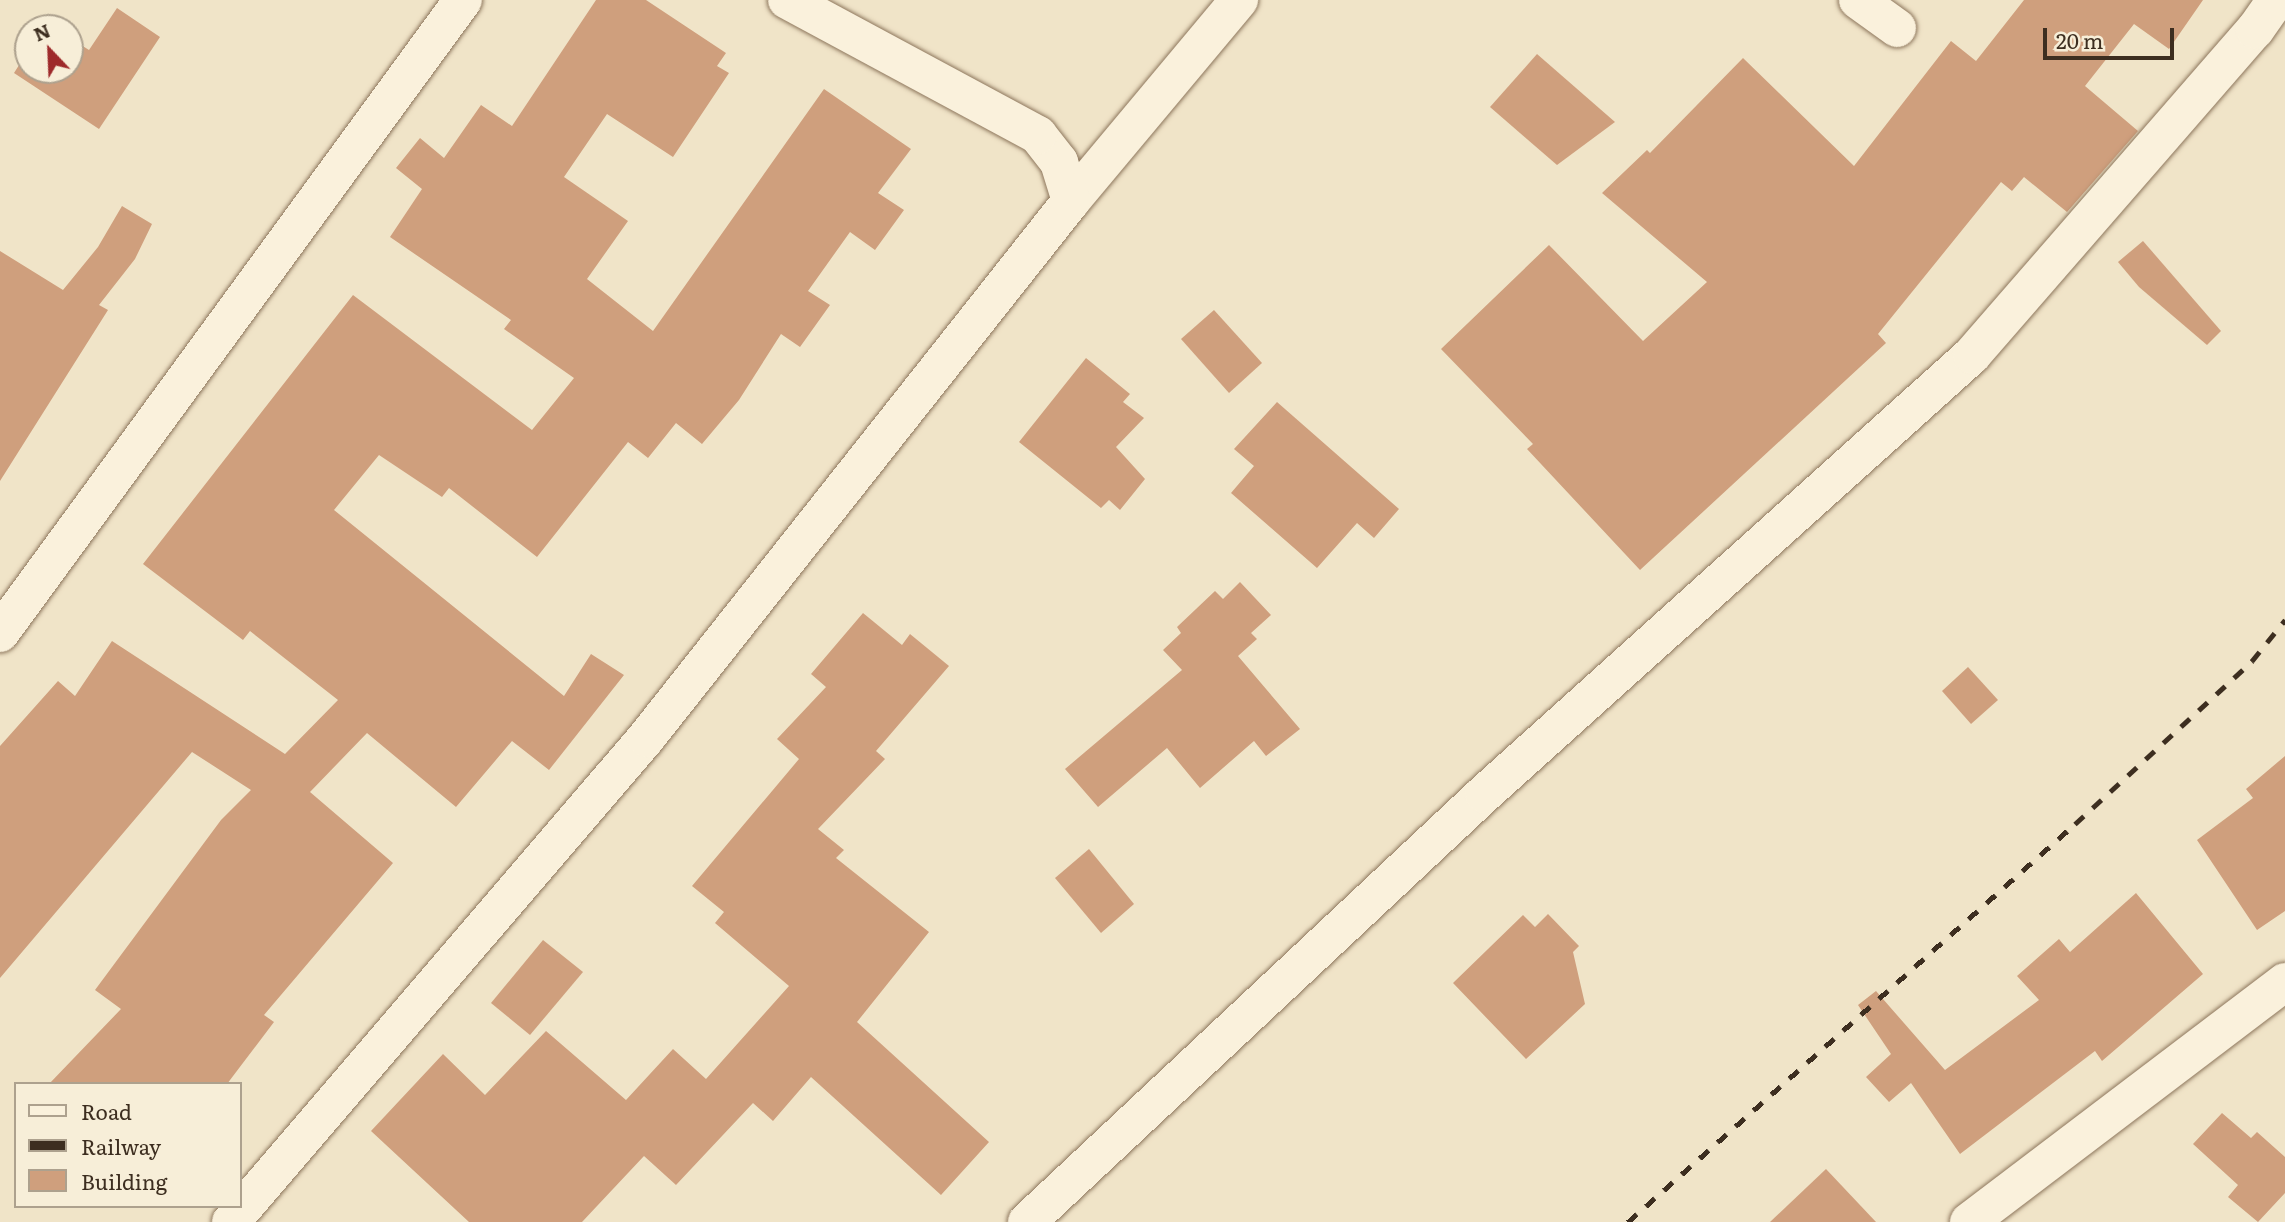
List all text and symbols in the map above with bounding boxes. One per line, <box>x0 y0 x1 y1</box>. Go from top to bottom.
north arrow <box>14 14 84 84</box>
scale bar <box>2047 14 2178 58</box>
text: N <box>29 16 54 48</box>
text: 20 m <box>2056 24 2103 55</box>
legend <box>14 1082 242 1208</box>
text: Road <box>81 1095 132 1126</box>
text: Railway <box>81 1130 161 1161</box>
text: Building <box>81 1165 167 1196</box>

